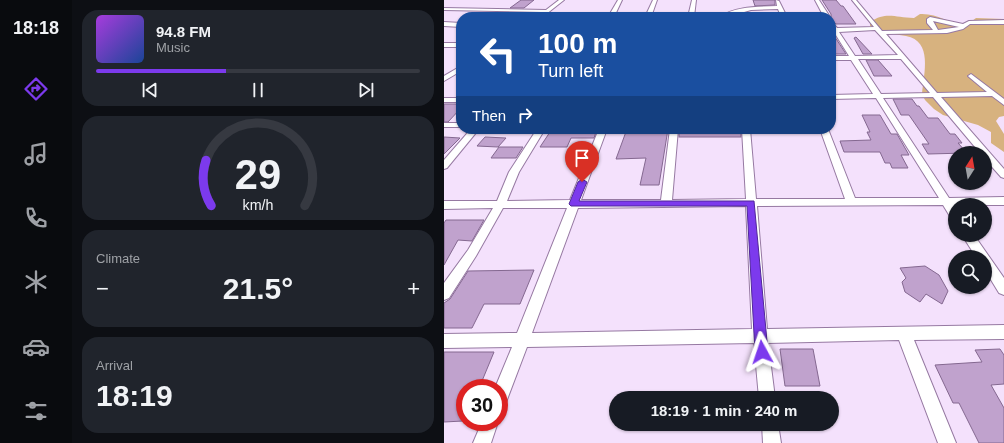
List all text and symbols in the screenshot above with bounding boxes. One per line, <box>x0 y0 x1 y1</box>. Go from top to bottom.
text: 18:18 <box>13 18 59 38</box>
text: 94.8 FM <box>156 23 211 40</box>
icon: left <box>472 28 524 80</box>
text: 100 m <box>538 28 617 59</box>
text: Music <box>156 40 190 55</box>
text: Turn left <box>538 61 603 81</box>
icon: directions <box>22 75 50 103</box>
icon: previous <box>139 79 161 101</box>
icon: pause <box>247 79 269 101</box>
icon: next <box>355 79 377 101</box>
icon: right <box>514 104 536 126</box>
text: Then <box>472 107 506 124</box>
icon: music <box>22 140 50 168</box>
pin <box>565 141 599 182</box>
north arrow <box>948 146 992 190</box>
map controls <box>948 146 992 294</box>
icon: arrive <box>571 147 593 169</box>
text: 29 <box>235 151 281 198</box>
text: km/h <box>243 197 274 213</box>
button: sound <box>948 198 992 242</box>
icon: phone <box>22 204 50 232</box>
button: search <box>948 250 992 294</box>
text: Climate <box>96 251 140 266</box>
icon: climate <box>22 268 50 296</box>
text: 21.5° <box>223 272 293 305</box>
text: − <box>96 276 109 301</box>
text: + <box>407 276 420 301</box>
position arrow <box>741 331 783 373</box>
icon: car <box>22 333 50 361</box>
text: Arrival <box>96 358 133 373</box>
text: 18:19 <box>96 379 173 412</box>
speed limit sign: 30 <box>456 379 508 431</box>
icon: filters <box>22 397 50 425</box>
text: 18:19 · 1 min · 240 m <box>651 402 797 419</box>

